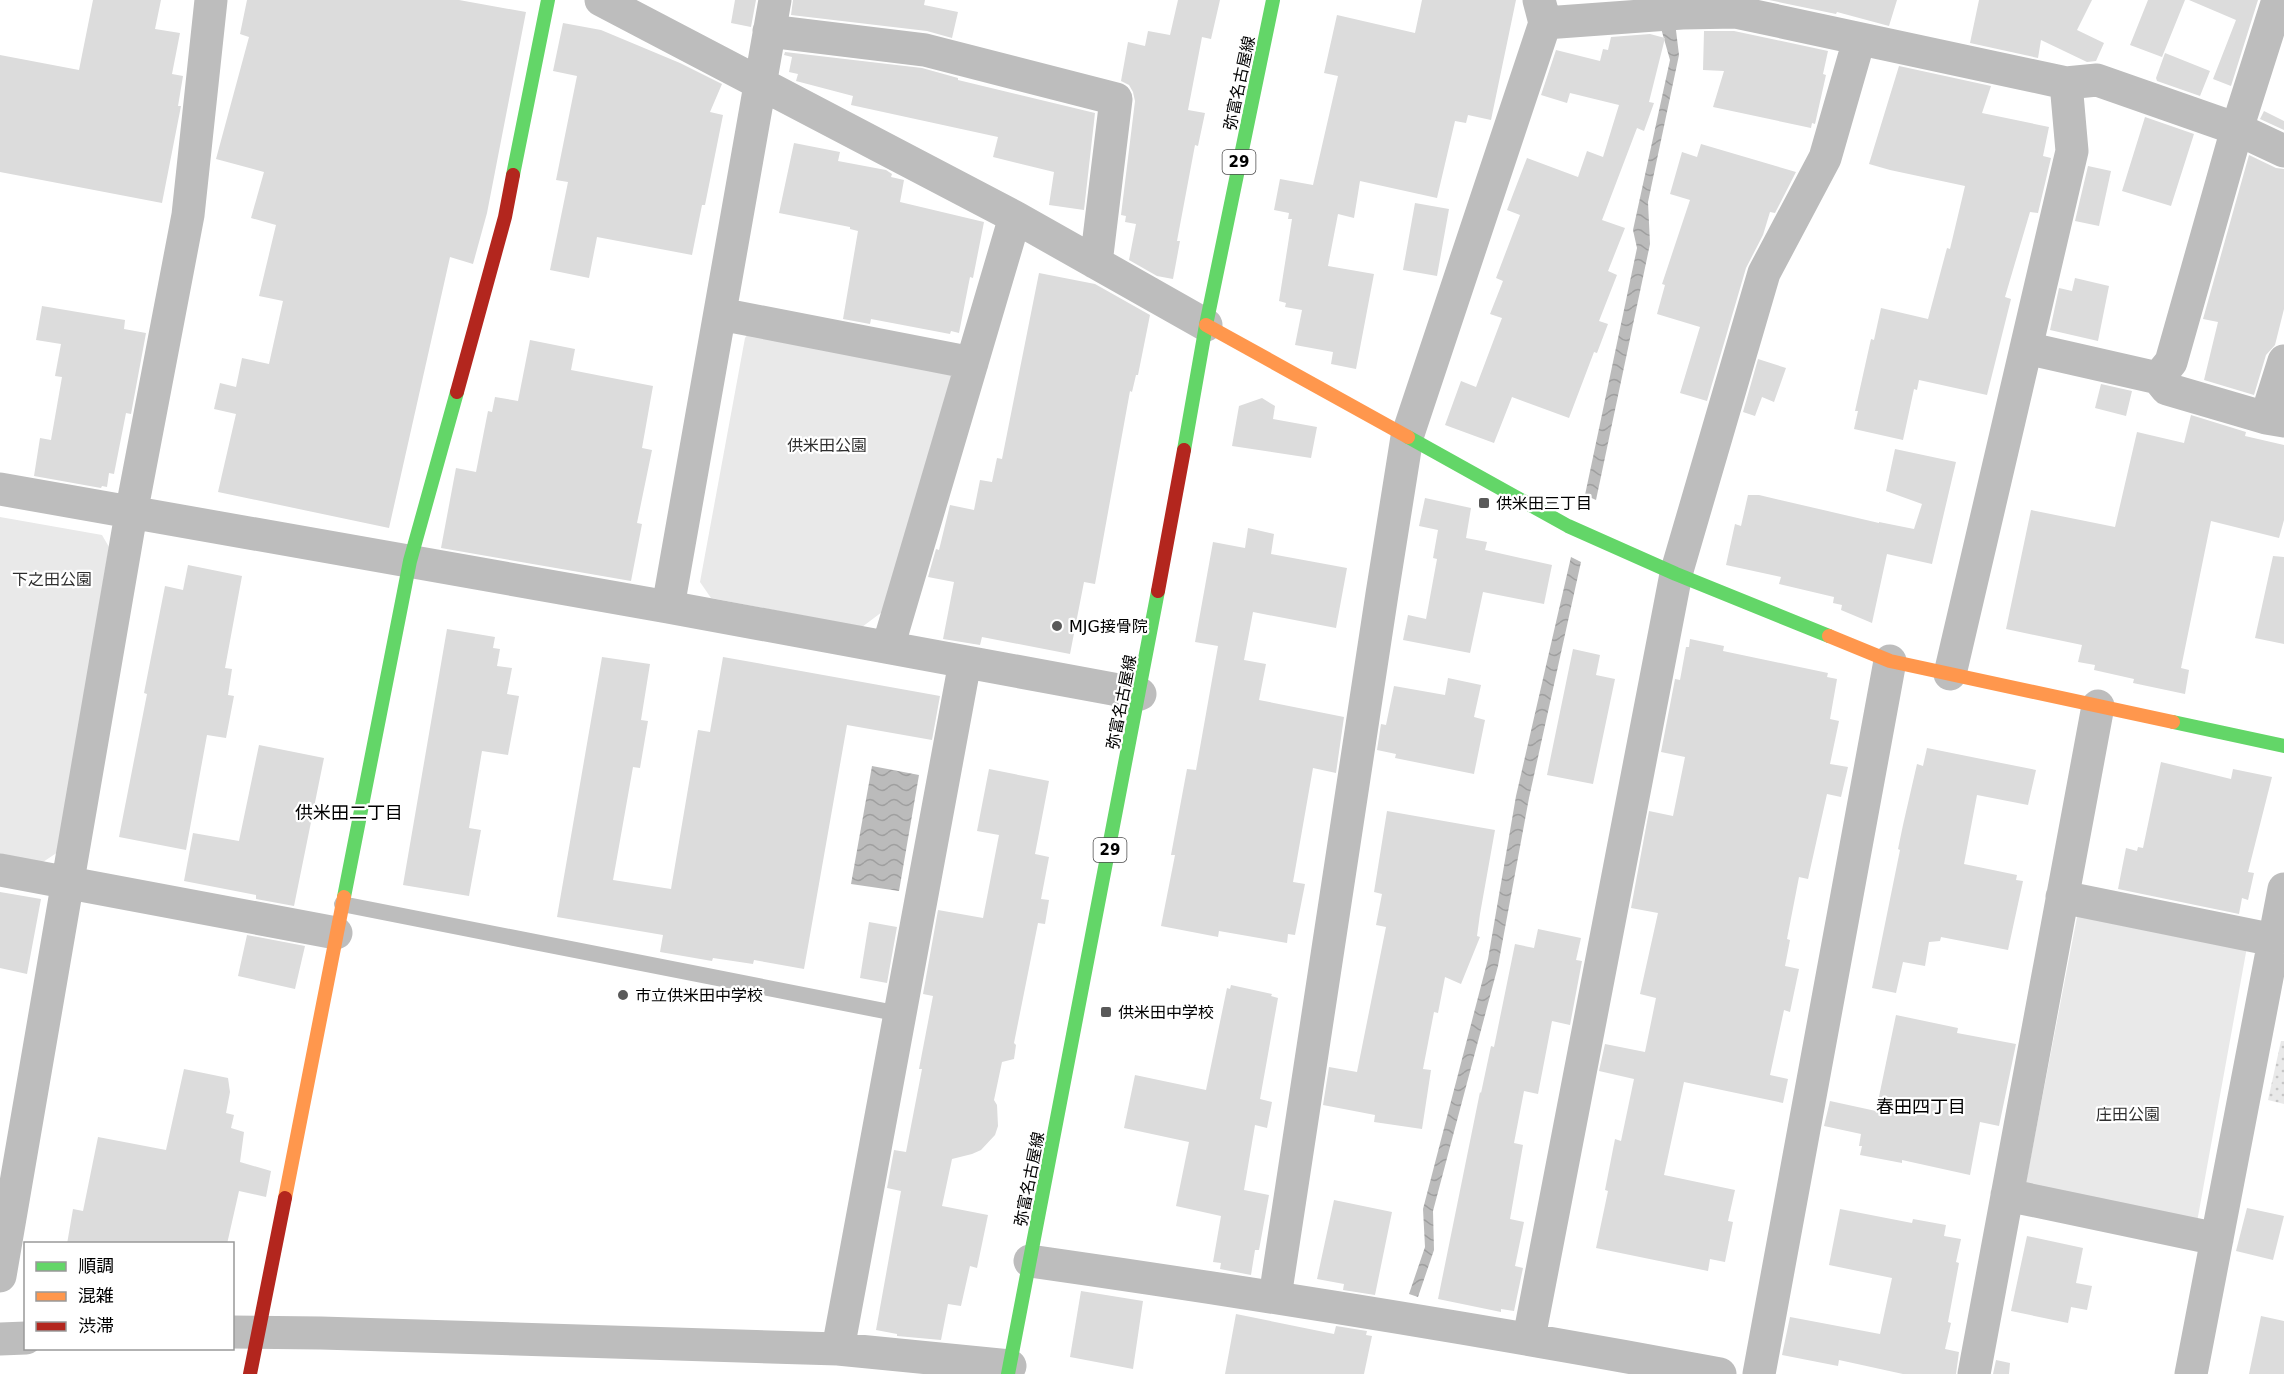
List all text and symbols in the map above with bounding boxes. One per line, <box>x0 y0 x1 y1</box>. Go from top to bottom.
street label: 弥富名古屋線 <box>1220 34 1259 132</box>
road number: 29 <box>1222 150 1256 174</box>
park label: 供米田公園 <box>787 436 867 455</box>
place label: 供米田三丁目 <box>1496 494 1592 513</box>
marker: 供米田三丁目 <box>1477 496 1491 510</box>
park label: 下之田公園 <box>12 570 92 589</box>
place label: MJG接骨院 <box>1069 617 1148 636</box>
marker: MJG接骨院 <box>1050 619 1064 633</box>
street label: 弥富名古屋線 <box>1103 653 1140 751</box>
district label: 供米田二丁目 <box>295 802 403 823</box>
road number: 29 <box>1094 838 1126 862</box>
place label: 市立供米田中学校 <box>635 986 763 1005</box>
marker: 市立供米田中学校 <box>616 988 630 1002</box>
place label: 供米田中学校 <box>1118 1003 1214 1022</box>
marker: 供米田中学校 <box>1099 1005 1113 1019</box>
district label: 春田四丁目 <box>1876 1096 1966 1117</box>
park label: 庄田公園 <box>2096 1105 2160 1124</box>
street label: 弥富名古屋線 <box>1011 1130 1048 1228</box>
legend <box>24 1242 234 1350</box>
text: 順調 <box>78 1255 114 1276</box>
text: 混雑 <box>78 1285 114 1306</box>
text: 渋滞 <box>78 1315 114 1336</box>

